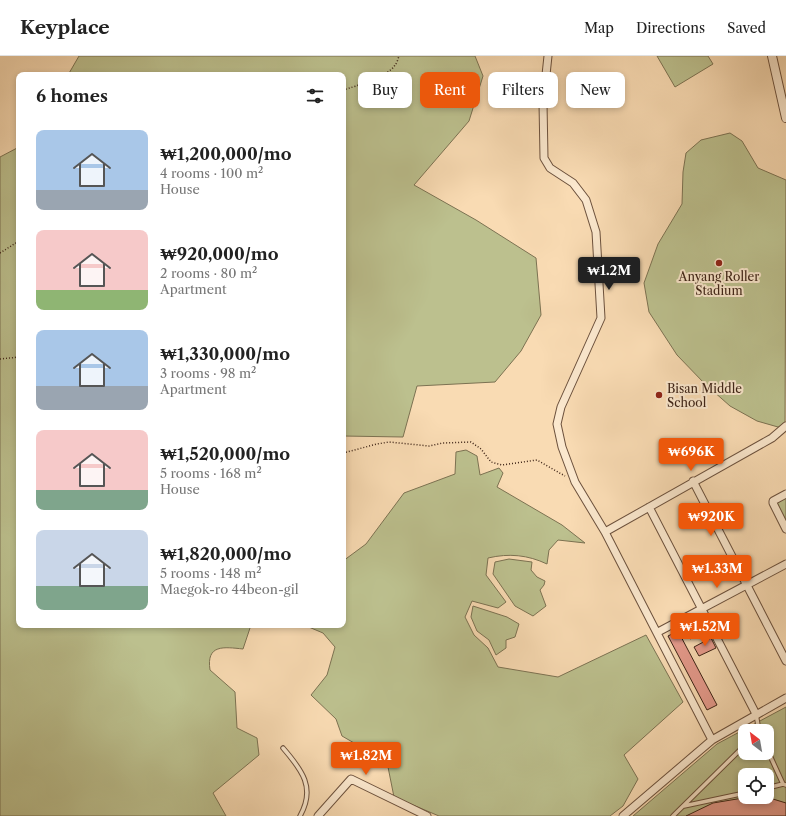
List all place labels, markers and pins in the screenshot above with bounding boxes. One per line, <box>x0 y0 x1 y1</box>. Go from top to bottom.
pin: ₩1.2M <box>581 257 637 291</box>
marker: Anyang Roller Stadium <box>714 258 724 268</box>
place label: Anyang Roller Stadium <box>678 269 759 298</box>
place label: Bisan Middle School <box>667 381 742 410</box>
marker: Bisan Middle School <box>654 390 664 400</box>
pin: ₩696K <box>663 438 719 472</box>
pin: ₩920K <box>683 503 739 537</box>
pin: ₩1.33M <box>684 555 750 589</box>
pin: ₩1.52M <box>672 613 738 647</box>
pin: ₩1.82M <box>333 742 399 776</box>

